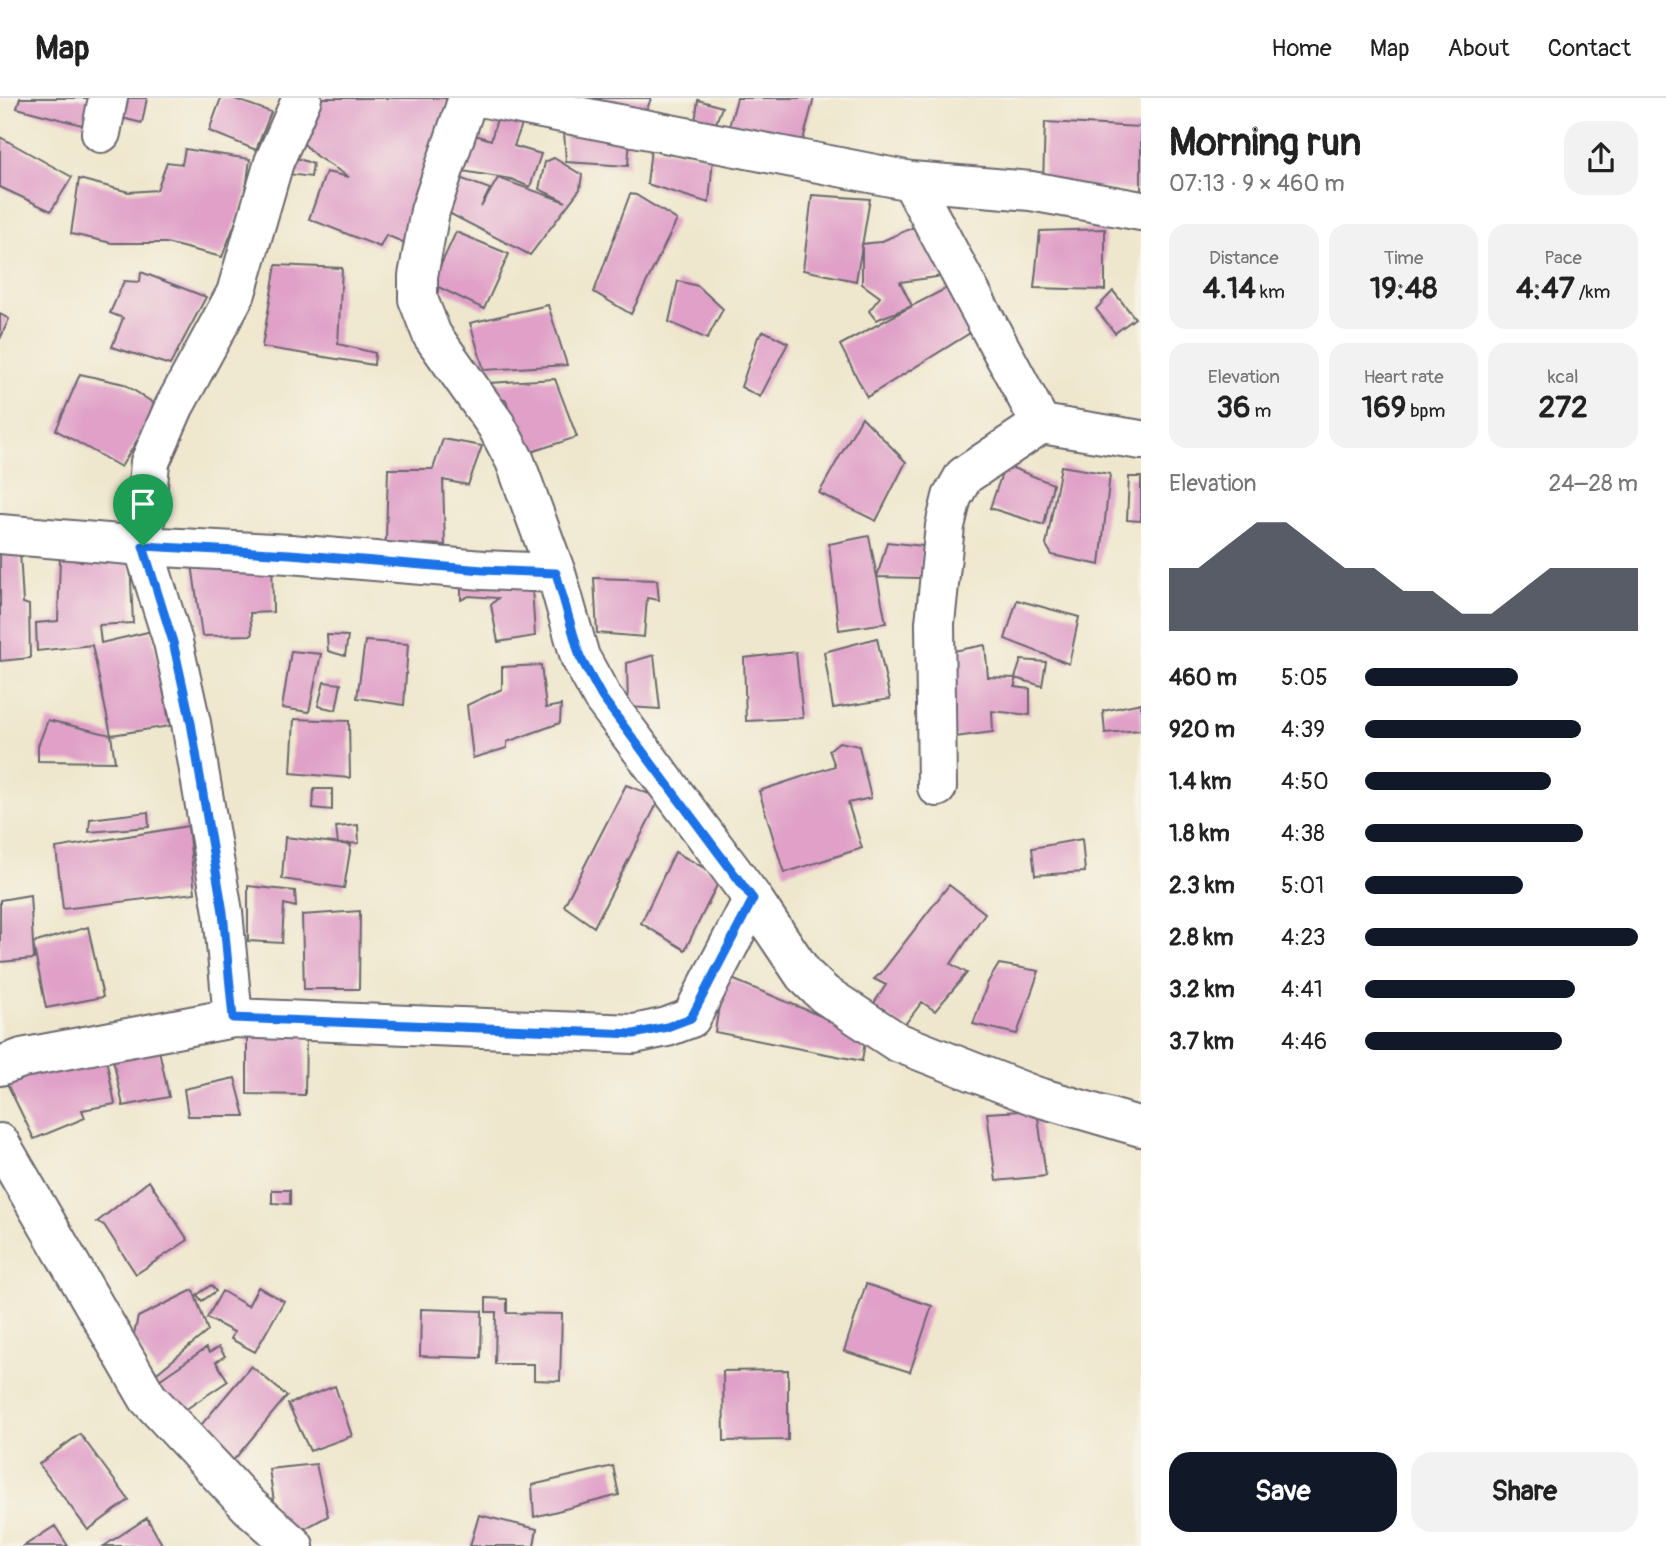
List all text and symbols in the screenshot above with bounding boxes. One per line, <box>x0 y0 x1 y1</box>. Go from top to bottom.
text: Map <box>35 28 90 69</box>
text: Home <box>1271 34 1332 63</box>
text: Map <box>1370 34 1410 63</box>
text: About <box>1448 34 1510 63</box>
text: Contact <box>1548 34 1631 63</box>
text: Morning run <box>1169 119 1361 167</box>
button: share <box>1564 121 1638 195</box>
text: 07:13 · 9 × 460 m <box>1169 169 1345 198</box>
text: Distance <box>1209 246 1279 270</box>
text: Time <box>1384 246 1423 270</box>
text: Pace <box>1544 246 1582 270</box>
text: 4.14 <box>1203 270 1256 307</box>
text: 19:48 <box>1370 270 1437 307</box>
text: 4:47 <box>1516 270 1575 307</box>
text: km <box>1256 280 1285 304</box>
text: /km <box>1575 280 1610 304</box>
text: Elevation <box>1208 365 1280 389</box>
text: Heart rate <box>1363 365 1444 389</box>
text: kcal <box>1548 365 1579 389</box>
text: 36 <box>1216 389 1250 426</box>
text: 169 <box>1362 389 1406 426</box>
text: 272 <box>1538 389 1588 426</box>
text: m <box>1250 399 1271 423</box>
text: bpm <box>1406 399 1445 423</box>
text: Elevation <box>1169 469 1257 498</box>
text: 24–28 m <box>1548 469 1638 498</box>
pin <box>113 474 173 546</box>
icon: arrive <box>124 485 162 523</box>
text: 460 m <box>1169 663 1237 692</box>
text: 5:05 <box>1281 663 1328 692</box>
text: 920 m <box>1169 715 1235 744</box>
text: 4:39 <box>1281 715 1325 744</box>
text: 1.4 km <box>1169 767 1231 796</box>
text: 4:50 <box>1281 767 1329 796</box>
text: 1.8 km <box>1169 819 1230 848</box>
text: 4:38 <box>1281 819 1325 848</box>
text: 2.3 km <box>1169 871 1235 900</box>
text: 5:01 <box>1281 871 1324 900</box>
text: 2.8 km <box>1169 923 1234 952</box>
text: 4:23 <box>1281 923 1325 952</box>
text: 3.2 km <box>1169 975 1235 1004</box>
text: 4:41 <box>1281 975 1323 1004</box>
text: 3.7 km <box>1169 1027 1234 1056</box>
text: 4:46 <box>1281 1027 1327 1056</box>
button: Save <box>1169 1452 1397 1532</box>
button: Share <box>1411 1452 1638 1532</box>

